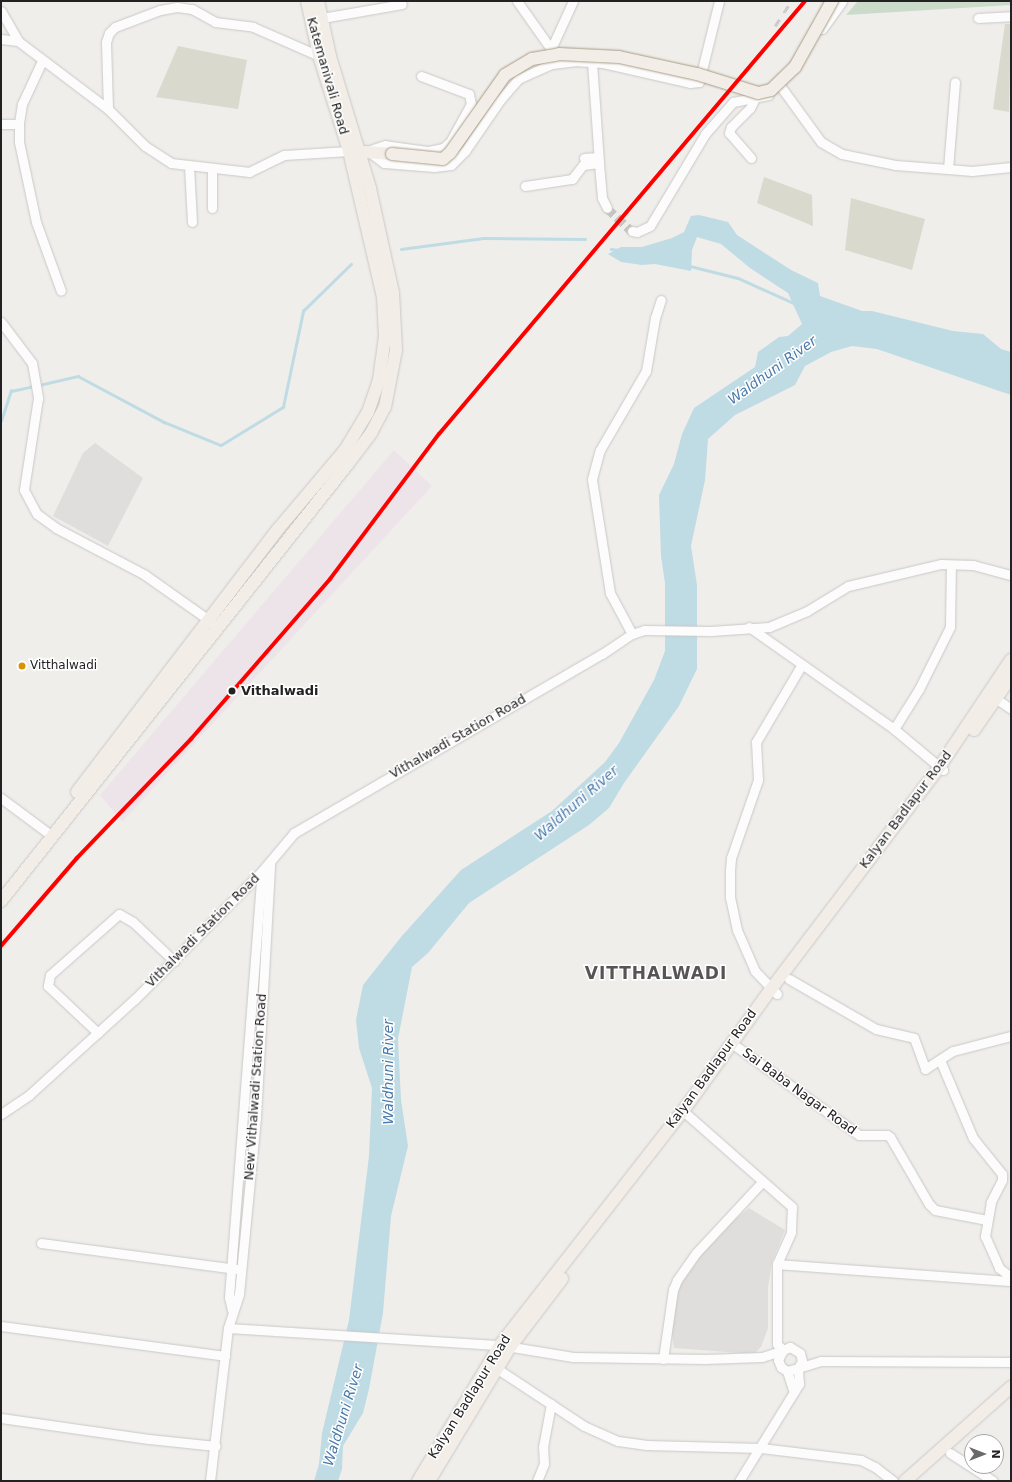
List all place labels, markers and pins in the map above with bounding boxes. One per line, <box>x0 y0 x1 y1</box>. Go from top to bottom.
place label: Vitthalwadi <box>30 659 97 673</box>
marker: Vitthalwadi <box>17 661 27 671</box>
place label: Vithalwadi <box>241 683 319 699</box>
marker: Vithalwadi <box>226 685 238 697</box>

